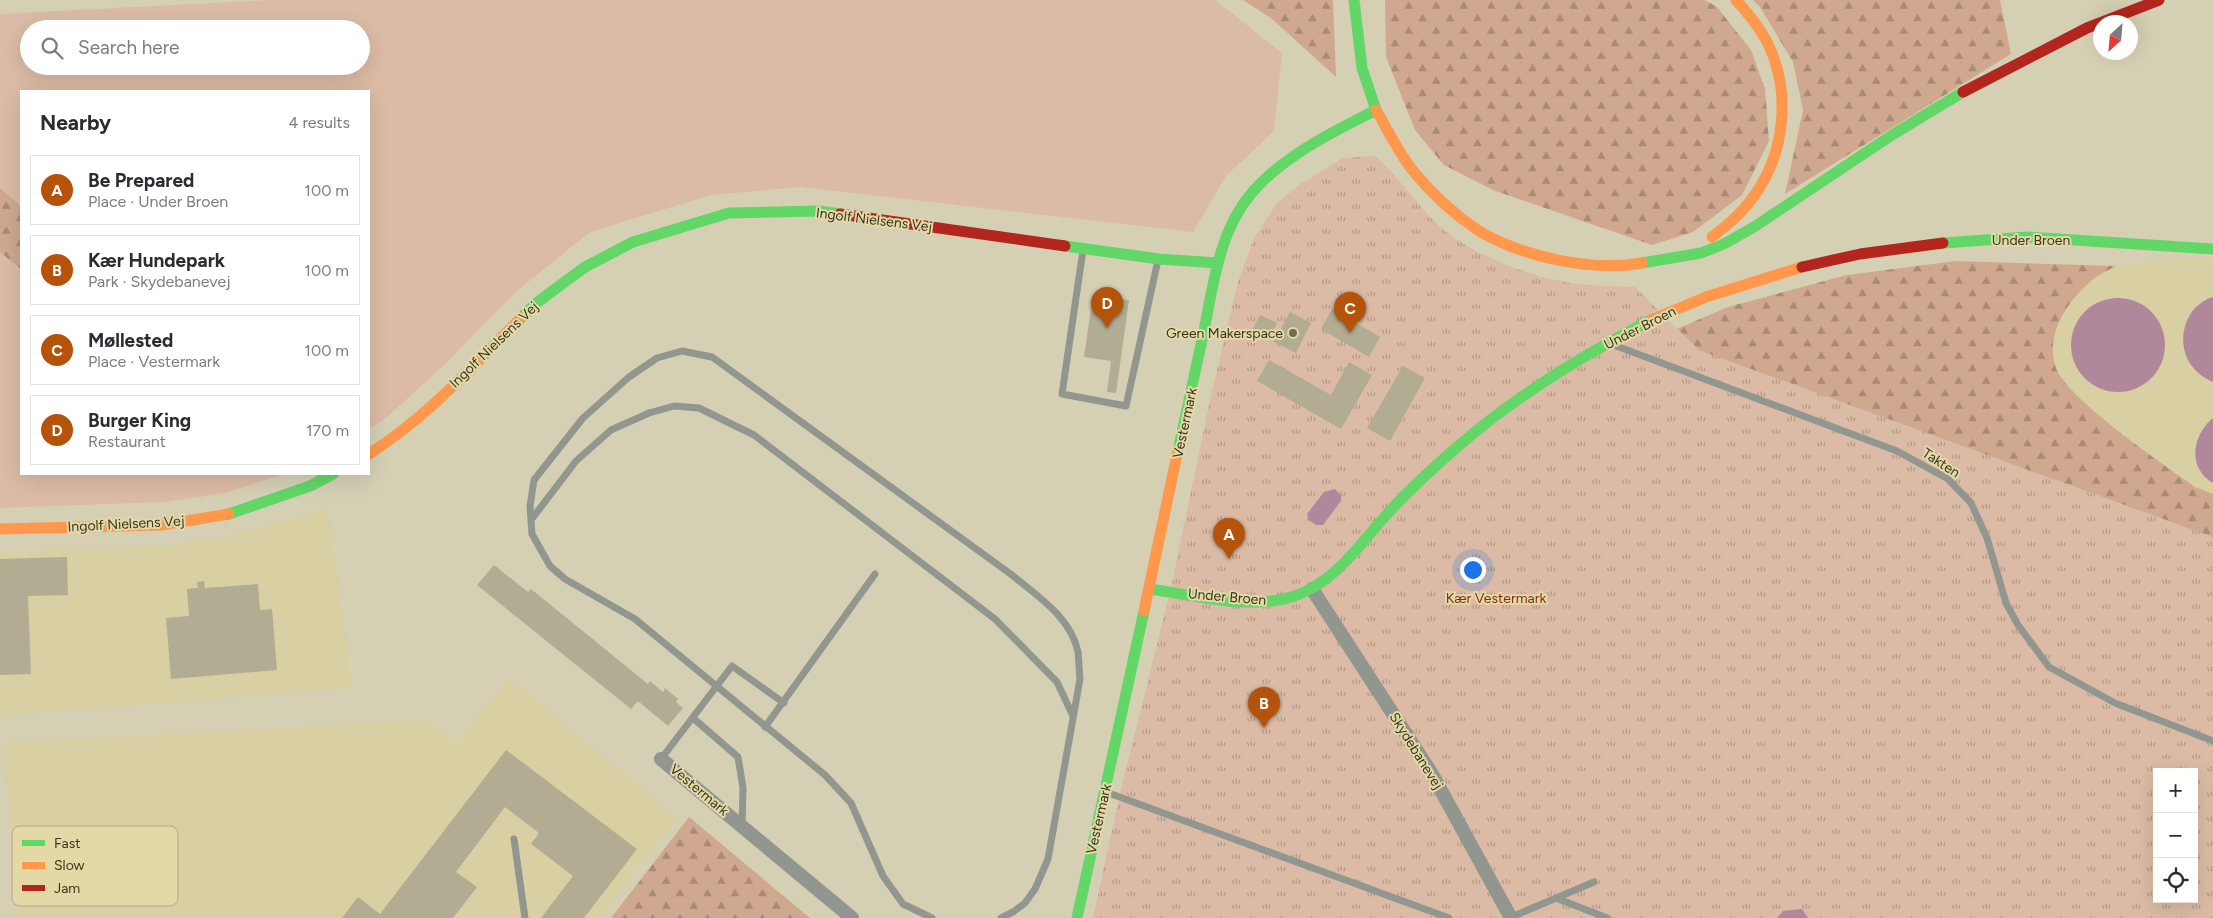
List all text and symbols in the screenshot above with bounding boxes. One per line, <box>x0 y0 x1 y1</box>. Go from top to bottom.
north arrow <box>2093 15 2138 60</box>
search box <box>20 20 370 75</box>
icon: search <box>38 34 66 62</box>
text: Search here <box>78 36 180 59</box>
text: Nearby <box>40 110 111 135</box>
text: 4 results <box>289 113 350 132</box>
text: Be Prepared <box>88 169 194 192</box>
text: A <box>51 181 63 200</box>
text: 100 m <box>304 181 349 200</box>
text: Place · Under Broen <box>88 192 228 211</box>
street label: Ingolf Nielsens Vej <box>815 204 933 236</box>
street label: Under Broen <box>1992 232 2070 249</box>
text: Kær Hundepark <box>88 249 225 272</box>
text: B <box>52 261 62 280</box>
text: 100 m <box>304 261 349 280</box>
text: Park · Skydebanevej <box>88 272 231 291</box>
pin: D <box>1091 287 1123 328</box>
pin: C <box>1334 292 1366 333</box>
street label: Ingolf Nielsens Vej <box>446 298 542 392</box>
street label: Under Broen <box>1601 303 1679 353</box>
place label: Green Makerspace <box>1166 325 1283 342</box>
marker: Green Makerspace <box>1287 327 1299 339</box>
text: Møllested <box>88 329 173 352</box>
text: C <box>51 341 63 360</box>
text: 100 m <box>304 341 349 360</box>
text: Place · Vestermark <box>88 352 220 371</box>
street label: Vestermark <box>1169 386 1201 460</box>
text: Burger King <box>88 409 191 432</box>
text: D <box>51 421 63 440</box>
text: 170 m <box>306 421 349 440</box>
text: Restaurant <box>88 432 166 451</box>
street label: Takten <box>1919 445 1963 482</box>
street label: Ingolf Nielsens Vej <box>67 512 185 536</box>
pin: A <box>1213 518 1245 559</box>
your location <box>1460 557 1486 583</box>
street label: Under Broen <box>1187 585 1267 609</box>
park label: Kær Vestermark <box>1446 590 1546 607</box>
pin: B <box>1248 687 1280 728</box>
street label: Skydebanevej <box>1386 709 1446 793</box>
street label: Vestermark <box>666 760 732 820</box>
map controls <box>2153 768 2198 903</box>
button: + <box>2153 768 2198 813</box>
street label: Vestermark <box>1083 782 1115 856</box>
button: − <box>2153 813 2198 858</box>
legend <box>12 826 178 906</box>
text: Fast <box>54 835 80 852</box>
text: Slow <box>54 857 85 874</box>
button: locate <box>2153 858 2198 903</box>
text: Jam <box>54 880 80 897</box>

